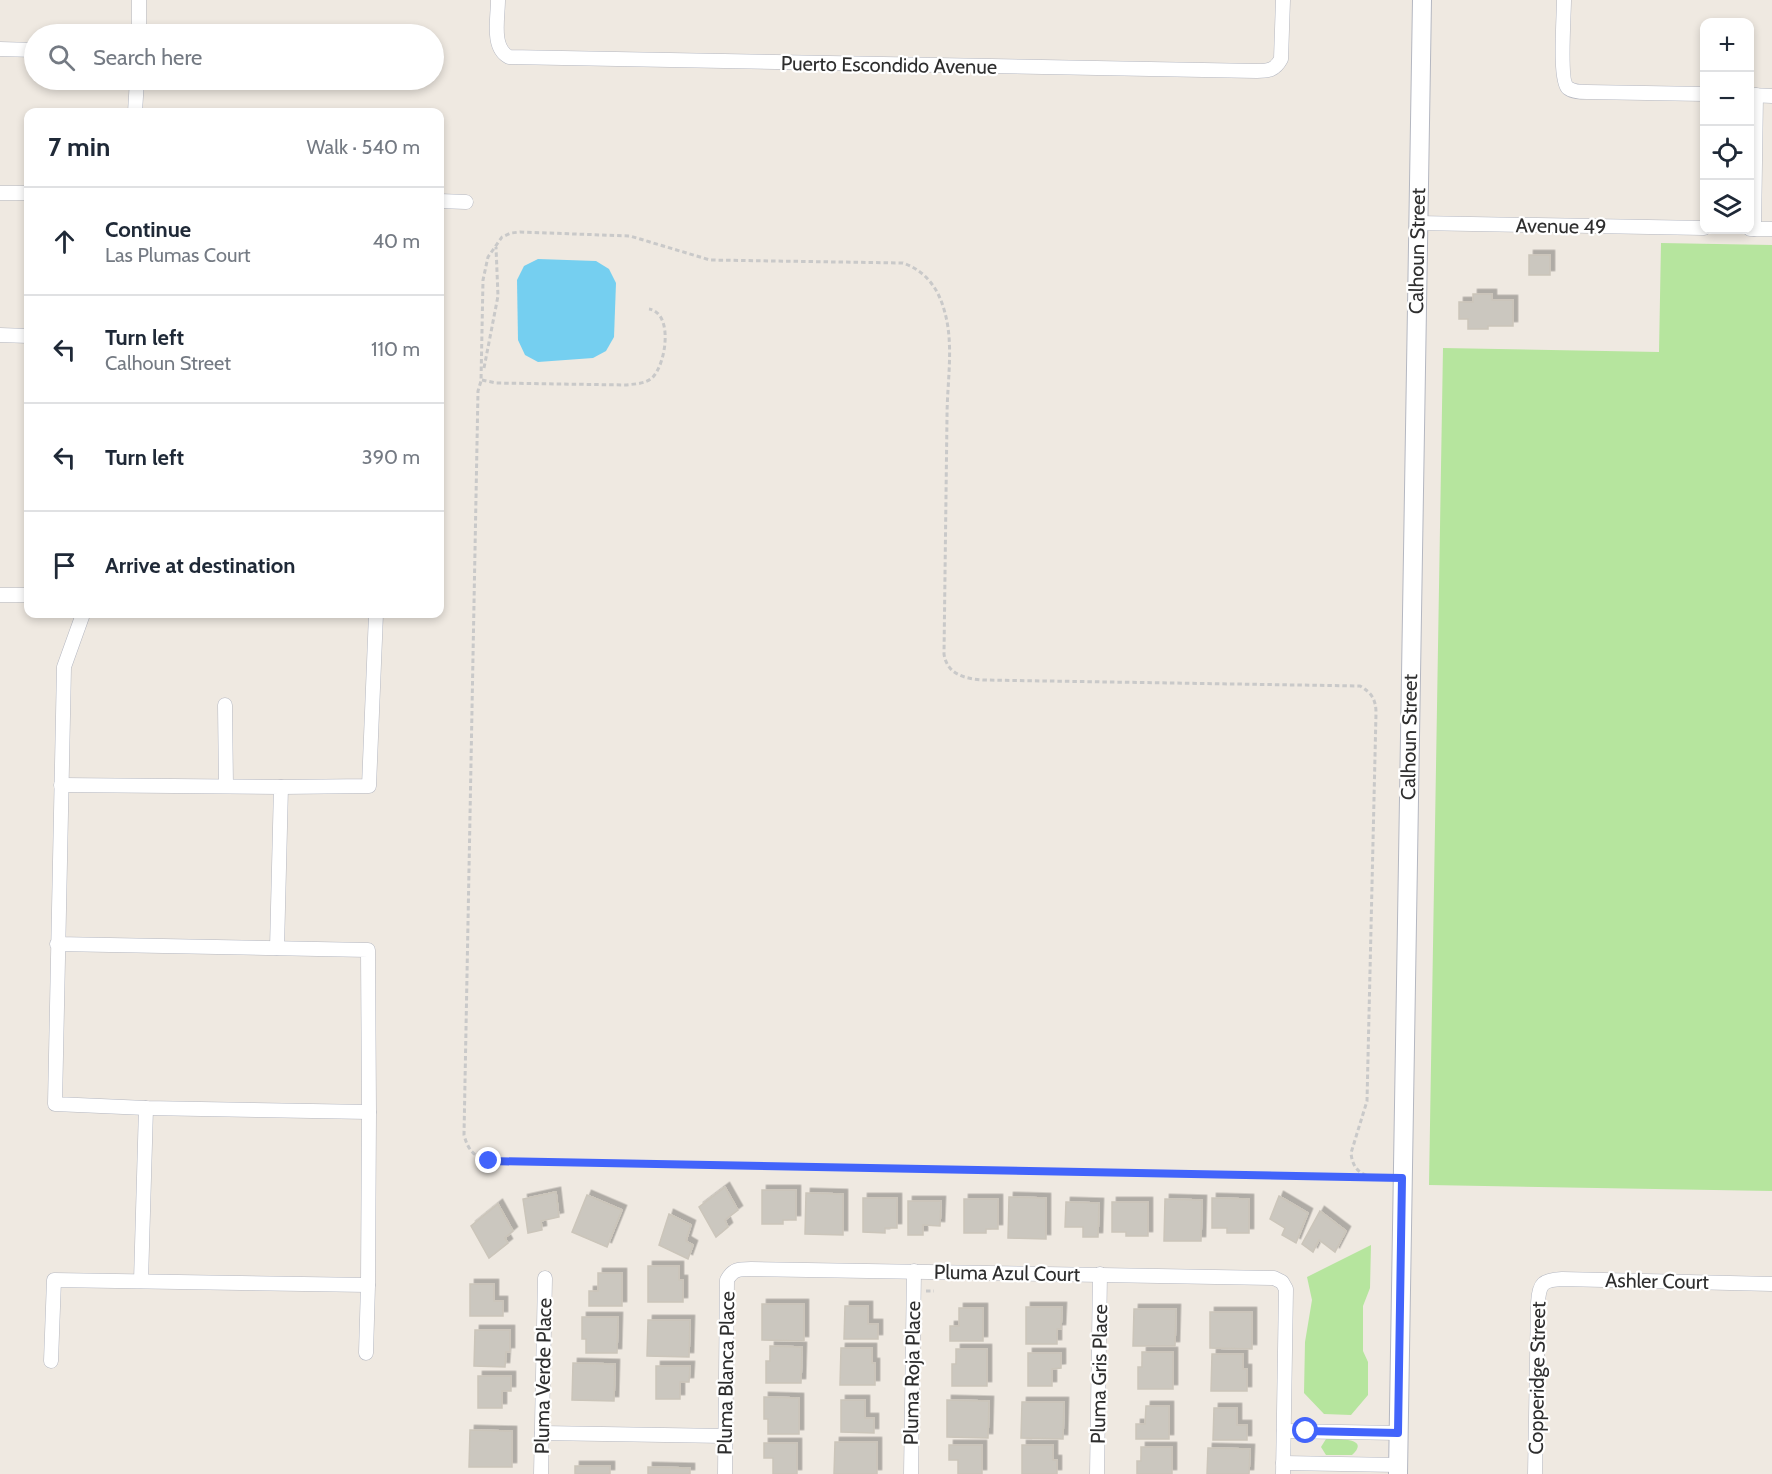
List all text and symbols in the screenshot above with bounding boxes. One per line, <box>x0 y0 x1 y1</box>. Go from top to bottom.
map controls <box>1700 18 1754 234</box>
button: + <box>1700 18 1754 72</box>
search box <box>24 24 444 90</box>
icon: search <box>45 41 78 74</box>
text: Search here <box>93 44 202 71</box>
street label: Puerto Escondido Avenue <box>781 51 997 79</box>
button: − <box>1700 72 1754 126</box>
button: locate <box>1700 126 1754 180</box>
text: 7 min <box>48 131 110 163</box>
text: Walk · 540 m <box>306 135 420 159</box>
button: layers <box>1700 180 1754 234</box>
street label: Calhoun Street <box>1404 188 1430 314</box>
street label: Avenue 49 <box>1515 213 1607 239</box>
text: Continue <box>105 216 191 243</box>
icon: ahead <box>48 225 81 258</box>
text: 40 m <box>372 229 420 253</box>
text: Las Plumas Court <box>105 243 250 267</box>
text: Turn left <box>105 324 184 351</box>
icon: left <box>48 333 81 366</box>
text: 110 m <box>371 337 420 361</box>
text: Calhoun Street <box>105 351 231 375</box>
icon: left <box>48 441 81 474</box>
text: Turn left <box>105 444 184 471</box>
text: 390 m <box>362 445 420 469</box>
icon: arrive <box>48 549 81 582</box>
text: Arrive at destination <box>105 552 295 579</box>
street label: Calhoun Street <box>1396 674 1422 800</box>
route end <box>475 1147 501 1173</box>
street label: Pluma Azul Court <box>934 1260 1081 1286</box>
street label: Ashler Court <box>1605 1268 1709 1294</box>
street label: Pluma Blanca Place <box>713 1291 739 1455</box>
street label: Pluma Verde Place <box>530 1298 556 1454</box>
street label: Pluma Roja Place <box>899 1301 925 1445</box>
street label: Copperidge Street <box>1524 1301 1550 1455</box>
street label: Pluma Gris Place <box>1086 1304 1112 1444</box>
route start <box>1292 1417 1318 1443</box>

